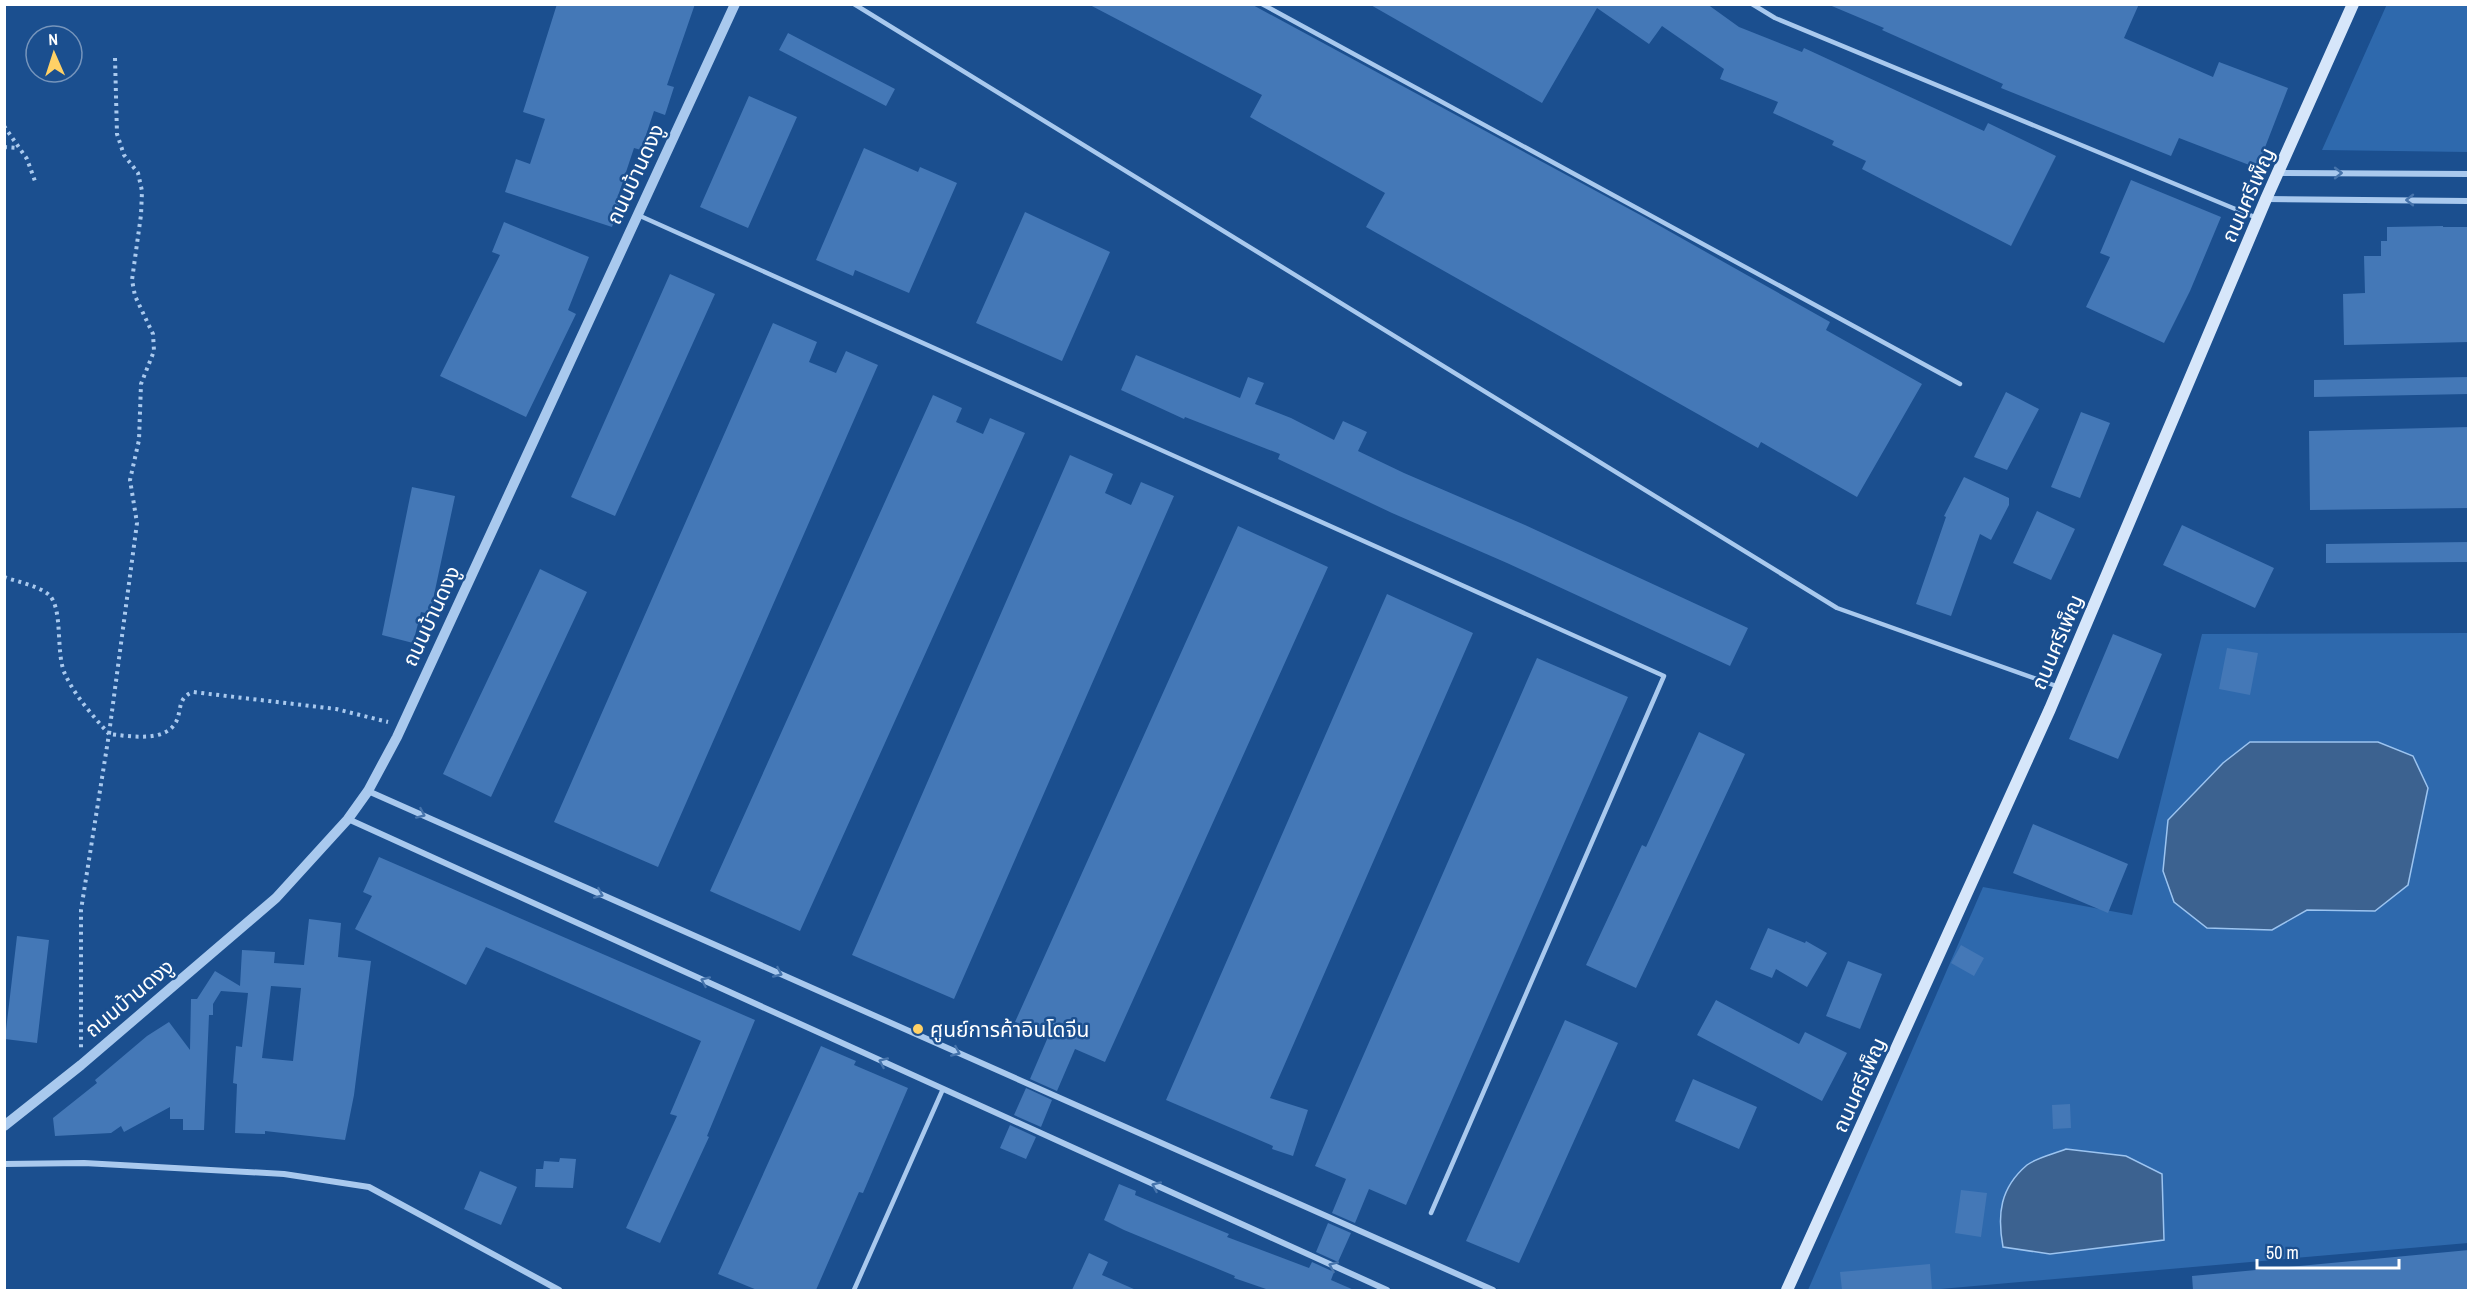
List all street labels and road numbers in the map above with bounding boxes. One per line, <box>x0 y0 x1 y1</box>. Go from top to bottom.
street label: ถนนบ้านดงงู <box>599 119 671 229</box>
street label: ถนนศรีเพ็ญ <box>2214 143 2282 247</box>
street label: ถนนบ้านดงงู <box>395 561 467 671</box>
street label: ถนนศรีเพ็ญ <box>2024 590 2090 694</box>
street label: ถนนบ้านดงงู <box>78 952 180 1044</box>
street label: ถนนศรีเพ็ญ <box>1825 1033 1893 1137</box>

